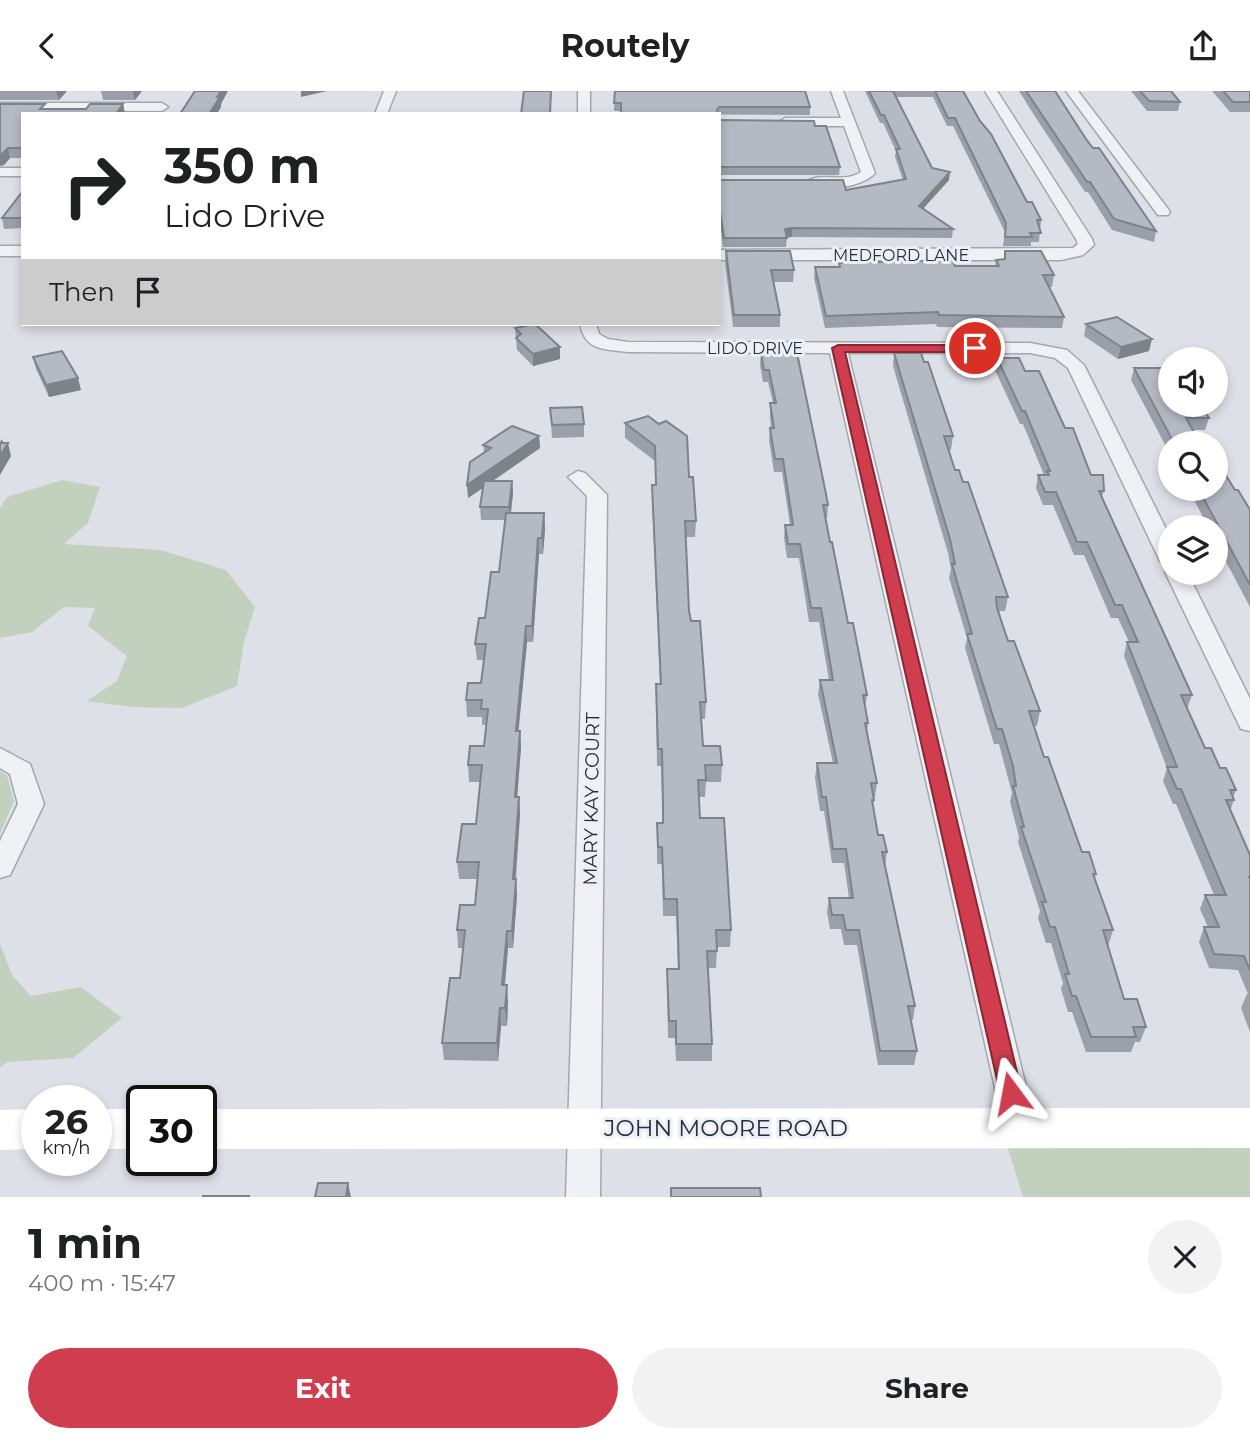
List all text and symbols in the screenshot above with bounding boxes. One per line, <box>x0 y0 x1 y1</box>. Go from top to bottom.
text: Routely <box>561 26 689 65</box>
icon: back <box>28 27 66 65</box>
icon: share <box>1184 27 1222 65</box>
text: 350 m <box>164 136 320 195</box>
icon: right <box>49 140 140 231</box>
text: Lido Drive <box>164 196 325 235</box>
street label: MEDFORD LANE <box>833 246 969 265</box>
icon: arrive <box>129 273 167 311</box>
text: Then <box>49 276 115 308</box>
pin <box>945 318 1005 378</box>
icon: arrive <box>956 329 994 367</box>
street label: LIDO DRIVE <box>707 339 803 358</box>
map controls <box>1158 347 1228 585</box>
button: sound <box>1158 347 1228 417</box>
button: search <box>1158 431 1228 501</box>
button: layers <box>1158 515 1228 585</box>
street label: MARY KAY COURT <box>578 712 605 886</box>
position arrow <box>974 1056 1048 1130</box>
speed limit sign: 30 <box>126 1085 217 1176</box>
text: 26 <box>45 1100 88 1143</box>
street label: JOHN MOORE ROAD <box>603 1114 848 1142</box>
text: km/h <box>42 1137 91 1159</box>
text: 1 min <box>28 1217 142 1269</box>
button: close <box>1148 1220 1222 1294</box>
text: 400 m · 15:47 <box>28 1269 176 1297</box>
button: Exit <box>28 1348 618 1428</box>
button: Share <box>632 1348 1222 1428</box>

